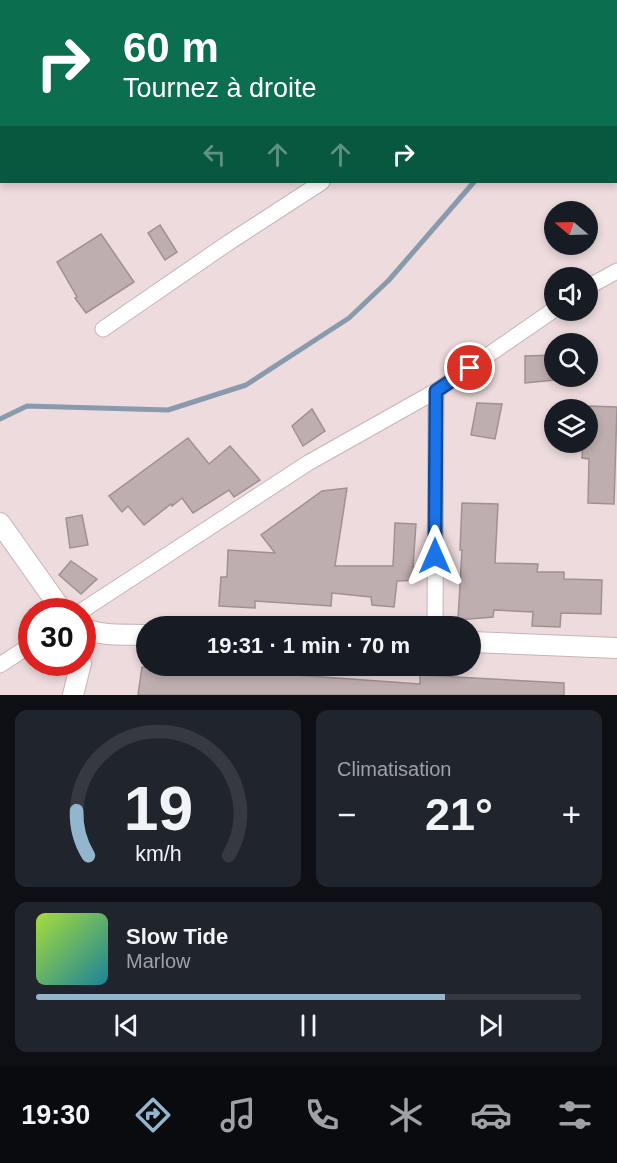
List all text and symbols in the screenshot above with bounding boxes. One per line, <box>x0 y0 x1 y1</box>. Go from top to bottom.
icon: right <box>24 24 102 102</box>
text: 60 m <box>123 24 219 71</box>
text: Tournez à droite <box>123 73 317 103</box>
icon: left <box>198 138 231 171</box>
icon: ahead <box>261 138 294 171</box>
icon: ahead <box>324 138 357 171</box>
icon: right <box>387 138 420 171</box>
north arrow <box>544 201 598 255</box>
map controls <box>544 201 598 453</box>
button: sound <box>544 267 598 321</box>
button: search <box>544 333 598 387</box>
pin <box>444 342 495 393</box>
icon: arrive <box>453 351 486 384</box>
button: layers <box>544 399 598 453</box>
position arrow <box>403 524 467 588</box>
speed limit sign: 30 <box>18 598 96 676</box>
text: 19:31 · 1 min · 70 m <box>207 633 410 658</box>
text: Climatisation <box>337 758 451 780</box>
text: 19 <box>123 774 193 843</box>
text: 21° <box>425 789 493 840</box>
text: − <box>337 796 356 833</box>
text: + <box>562 796 581 833</box>
text: km/h <box>135 842 181 866</box>
text: Slow Tide <box>126 924 228 949</box>
text: Marlow <box>126 950 190 972</box>
icon: previous <box>110 1009 143 1042</box>
icon: pause <box>292 1009 325 1042</box>
icon: next <box>474 1009 507 1042</box>
icon: directions <box>132 1094 174 1136</box>
icon: music <box>217 1094 259 1136</box>
icon: phone <box>301 1094 343 1136</box>
icon: climate <box>385 1094 427 1136</box>
icon: car <box>470 1094 512 1136</box>
icon: filters <box>554 1094 596 1136</box>
text: 19:30 <box>21 1100 90 1130</box>

